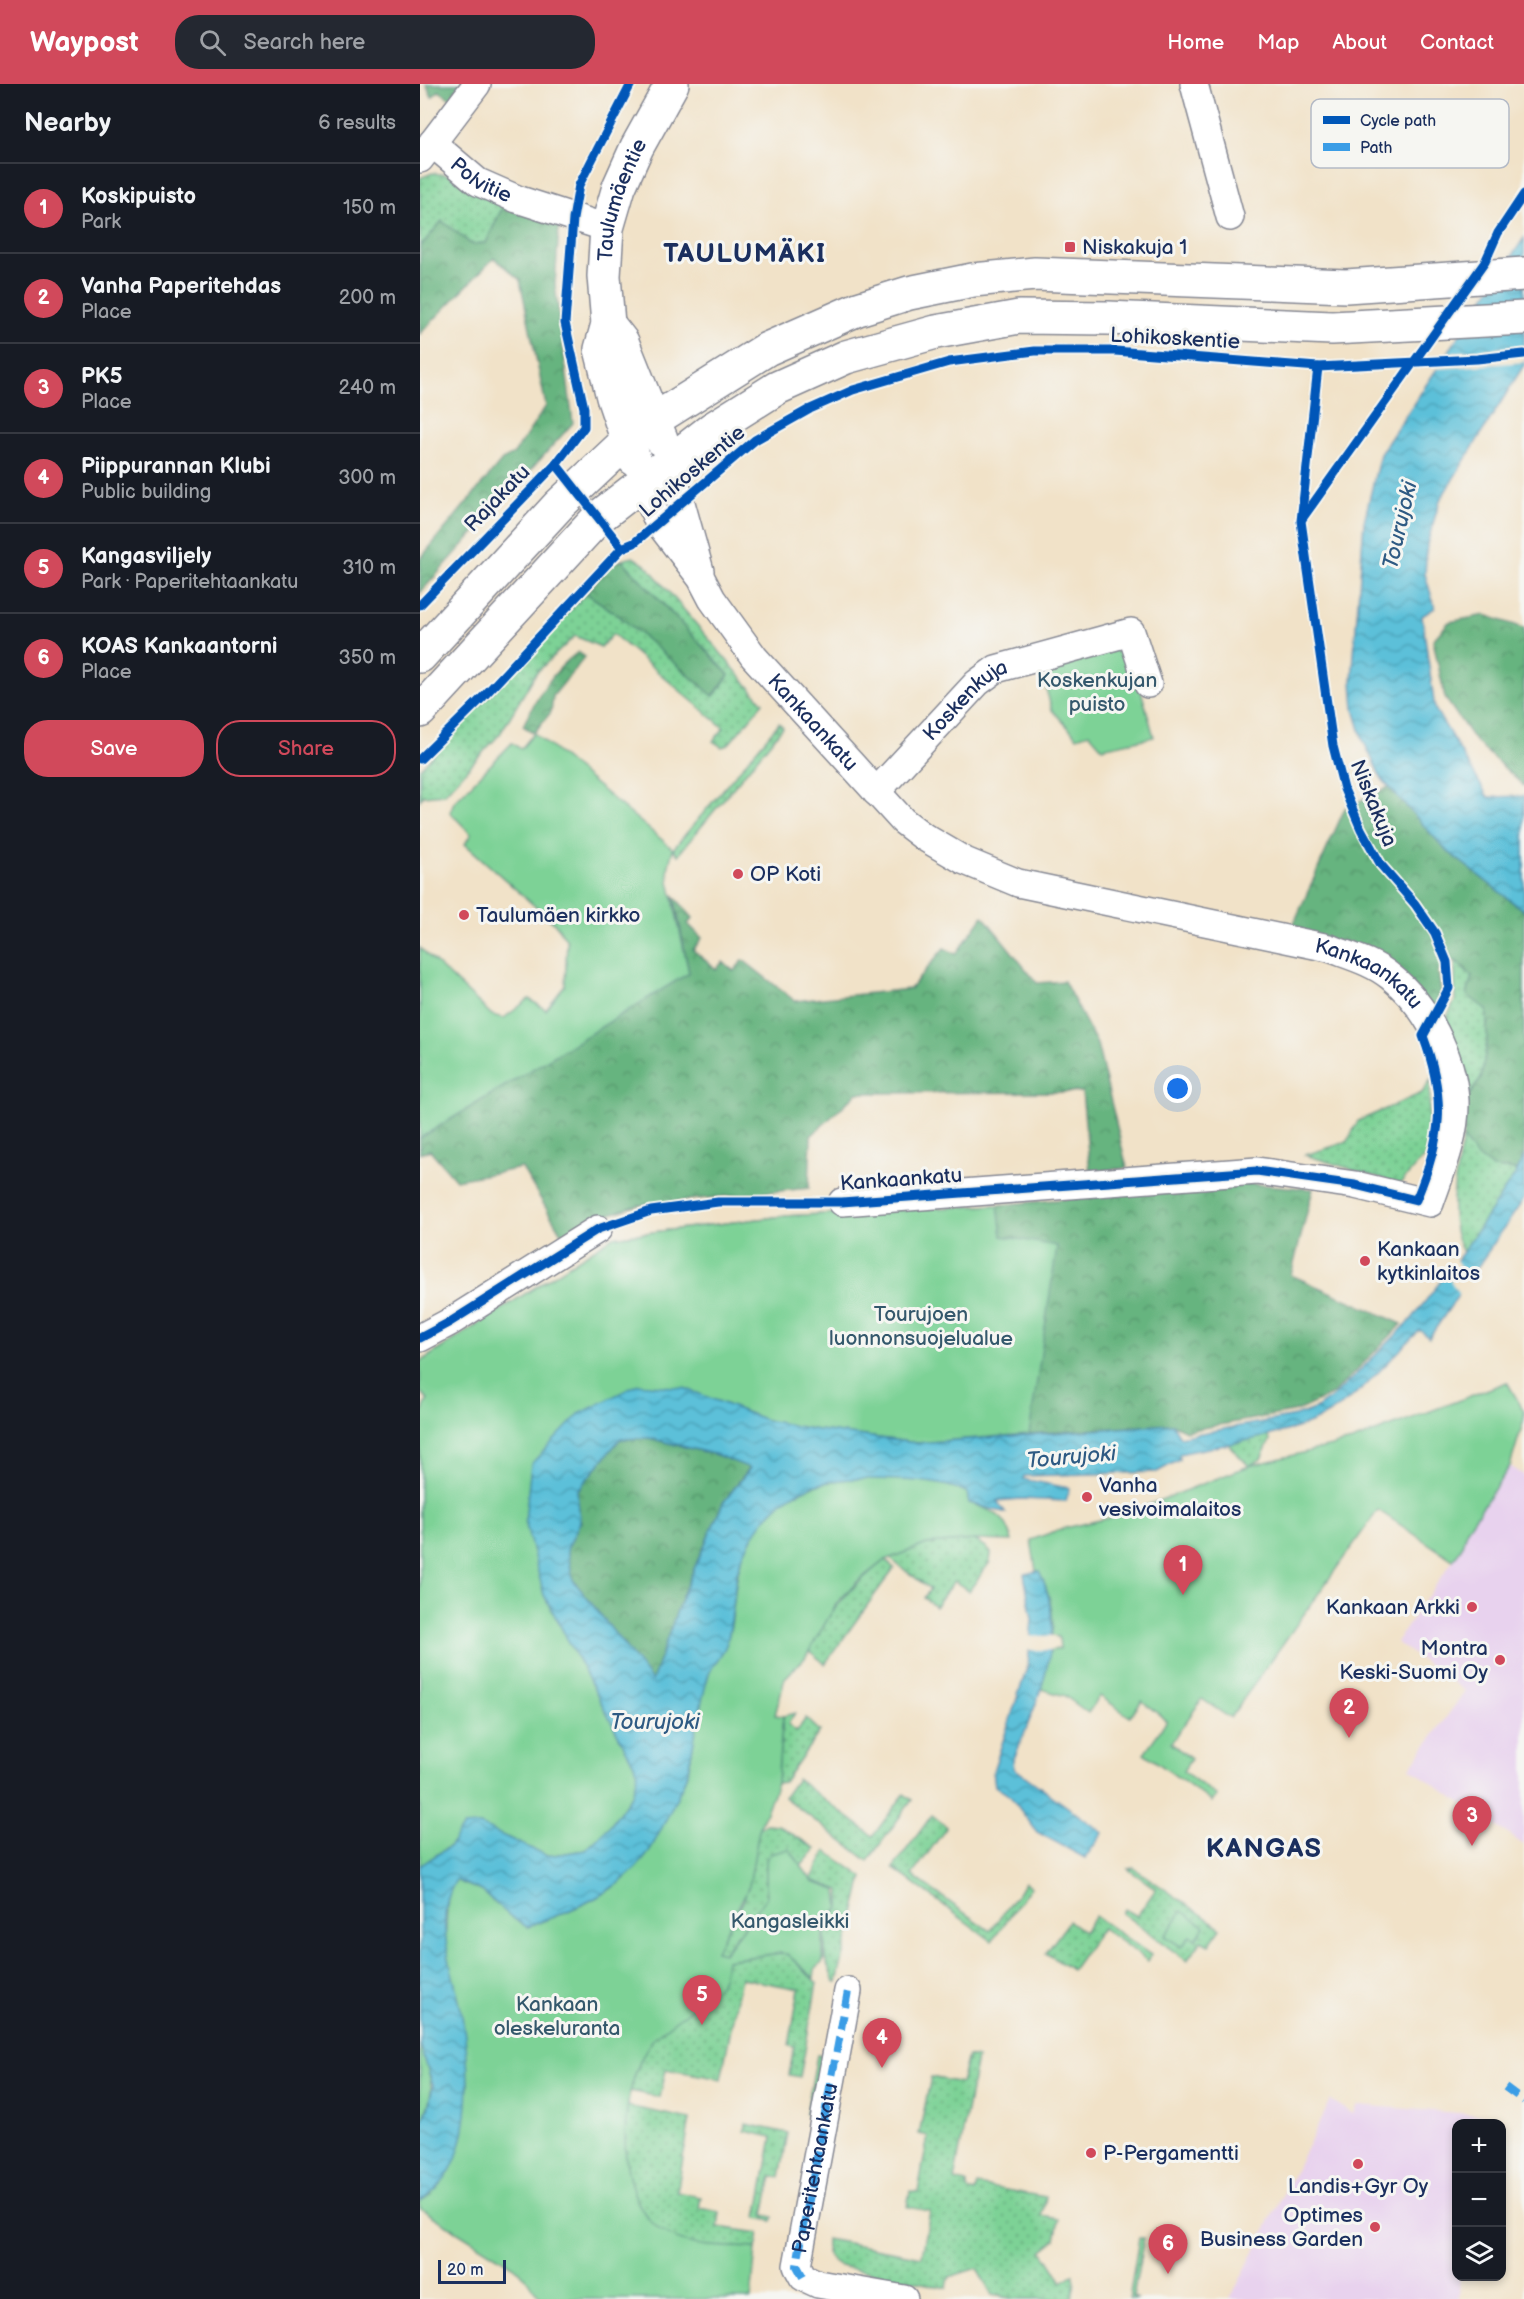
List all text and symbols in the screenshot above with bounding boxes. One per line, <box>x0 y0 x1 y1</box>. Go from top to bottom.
search box <box>175 15 595 69</box>
text: Waypost <box>30 26 139 59</box>
icon: search <box>196 26 229 59</box>
text: Search here <box>244 29 365 56</box>
text: Home <box>1167 30 1224 55</box>
text: Map <box>1257 30 1299 55</box>
text: About <box>1332 30 1387 55</box>
text: Contact <box>1420 30 1494 55</box>
legend <box>1311 99 1509 168</box>
text: Nearby <box>24 108 111 139</box>
text: 6 results <box>318 111 396 135</box>
text: Cycle path <box>1360 112 1436 131</box>
street label: Taulumäentie <box>593 134 652 262</box>
text: Path <box>1360 139 1392 158</box>
street label: Polvitie <box>445 152 515 208</box>
text: Koskipuisto <box>81 183 196 210</box>
text: 1 <box>39 196 48 220</box>
text: 150 m <box>343 196 396 220</box>
text: Park <box>81 210 121 234</box>
place label: Niskakuja 1 <box>1082 235 1187 260</box>
district label: TAULUMÄKI <box>663 237 827 270</box>
marker: Niskakuja 1 <box>1063 240 1077 254</box>
text: Vanha Paperitehdas <box>81 273 281 300</box>
text: 2 <box>38 286 49 310</box>
text: 200 m <box>339 286 396 310</box>
text: Place <box>81 300 132 324</box>
street label: Lohikoskentie <box>1109 323 1241 354</box>
text: PK5 <box>81 363 122 390</box>
text: 3 <box>38 376 49 400</box>
text: 240 m <box>339 376 396 400</box>
text: Place <box>81 390 132 414</box>
street label: Lohikoskentie <box>634 420 750 523</box>
text: Piippurannan Klubi <box>81 453 271 480</box>
street label: Rajakatu <box>459 460 535 537</box>
text: 4 <box>38 466 49 490</box>
text: 300 m <box>338 466 396 490</box>
water label: Tourujoki <box>1377 478 1424 572</box>
text: Public building <box>81 480 211 504</box>
text: Kangasviljely <box>81 543 211 570</box>
text: 5 <box>38 556 49 580</box>
text: 310 m <box>342 556 396 580</box>
text: Park · Paperitehtaankatu <box>81 570 299 594</box>
text: KOAS Kankaantorni <box>81 633 277 660</box>
text: 6 <box>37 646 50 670</box>
text: 350 m <box>339 646 396 670</box>
street label: Koskenkuja <box>918 654 1010 746</box>
text: Place <box>81 660 132 684</box>
park label: Koskenkujan puisto <box>1037 668 1157 717</box>
street label: Kankaankatu <box>762 669 863 776</box>
button: Save <box>24 720 204 777</box>
button: Share <box>216 720 396 777</box>
street label: Niskakuja <box>1345 756 1402 850</box>
place label: OP Koti <box>750 862 821 887</box>
marker: OP Koti <box>731 867 745 881</box>
place label: Taulumäen kirkko <box>476 903 641 928</box>
marker: Taulumäen kirkko <box>457 908 471 922</box>
street label: Kankaankatu <box>1313 933 1428 1014</box>
your location <box>1163 1074 1192 1103</box>
street label: Kankaankatu <box>839 1163 963 1196</box>
place label: Kankaan kytkinlaitos <box>1377 1237 1480 1286</box>
marker: Kankaan kytkinlaitos <box>1358 1254 1372 1268</box>
park label: Tourujoen luonnonsuojelualue <box>829 1302 1013 1351</box>
water label: Tourujoki <box>1025 1440 1118 1475</box>
place label: Vanha vesivoimalaitos <box>1098 1473 1241 1522</box>
marker: Vanha vesivoimalaitos <box>1080 1490 1094 1504</box>
pin: 1 <box>1164 1546 1203 1595</box>
place label: Kankaan Arkki <box>1326 1595 1460 1620</box>
marker: Kankaan Arkki <box>1465 1600 1479 1614</box>
place label: Montra Keski-Suomi Oy <box>1339 1636 1489 1685</box>
marker: Montra Keski-Suomi Oy <box>1493 1653 1507 1667</box>
pin: 2 <box>1330 1688 1368 1738</box>
water label: Tourujoki <box>610 1709 701 1736</box>
pin: 3 <box>1452 1796 1492 1846</box>
district label: KANGAS <box>1206 1833 1322 1865</box>
park label: Kangasleikki <box>731 1909 849 1934</box>
pin: 5 <box>682 1976 722 2025</box>
park label: Kankaan oleskeluranta <box>494 1992 620 2041</box>
pin: 4 <box>862 2018 902 2068</box>
street label: Paperitehtaankatu <box>787 2081 844 2255</box>
map controls <box>1452 2119 1506 2281</box>
button: + <box>1452 2119 1506 2173</box>
place label: P-Pergamentti <box>1103 2141 1239 2166</box>
marker: P-Pergamentti <box>1084 2146 1098 2160</box>
marker: Landis+Gyr Oy <box>1351 2157 1365 2171</box>
button: − <box>1452 2173 1506 2227</box>
place label: Landis+Gyr Oy <box>1288 2174 1429 2199</box>
place label: Optimes Business Garden <box>1200 2203 1363 2252</box>
marker: Optimes Business Garden <box>1368 2220 1382 2234</box>
pin: 6 <box>1148 2224 1188 2274</box>
button: layers <box>1452 2227 1506 2281</box>
scale bar <box>438 2257 506 2284</box>
text: 20 m <box>447 2261 483 2280</box>

